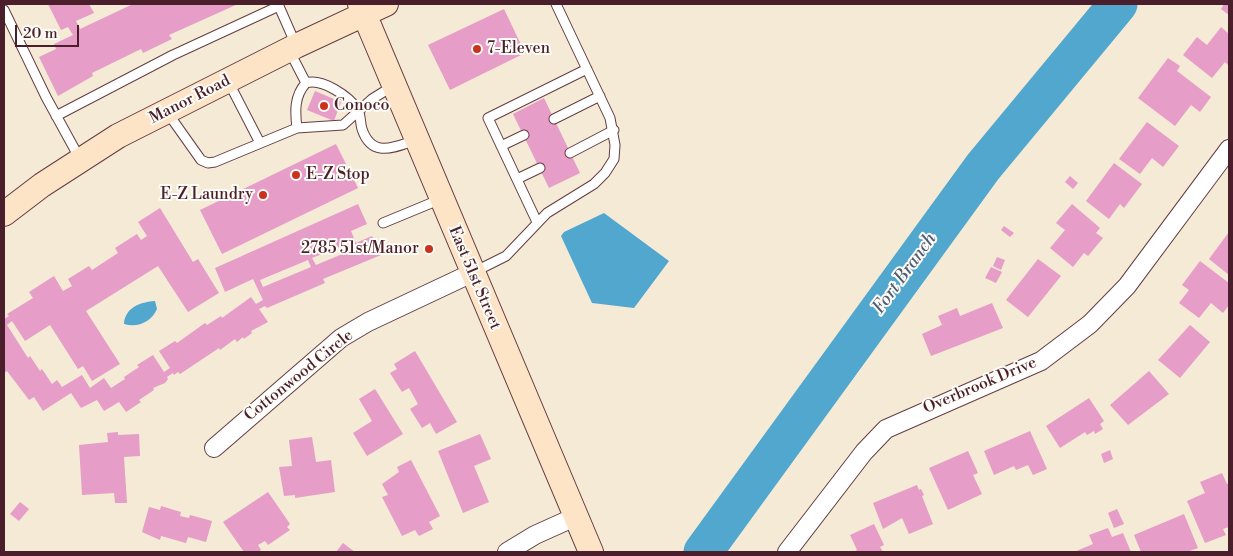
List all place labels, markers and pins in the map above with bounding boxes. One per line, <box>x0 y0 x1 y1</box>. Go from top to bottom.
place label: 7-Eleven <box>487 39 550 59</box>
marker: 7-Eleven <box>471 43 483 55</box>
place label: Conoco <box>334 96 390 116</box>
marker: Conoco <box>318 100 330 112</box>
place label: E-Z Stop <box>306 165 370 185</box>
marker: E-Z Stop <box>290 169 302 181</box>
place label: E-Z Laundry <box>160 185 253 205</box>
marker: E-Z Laundry <box>257 189 269 201</box>
place label: 2785 51st/Manor <box>301 239 419 259</box>
marker: 2785 51st/Manor <box>423 243 435 255</box>

